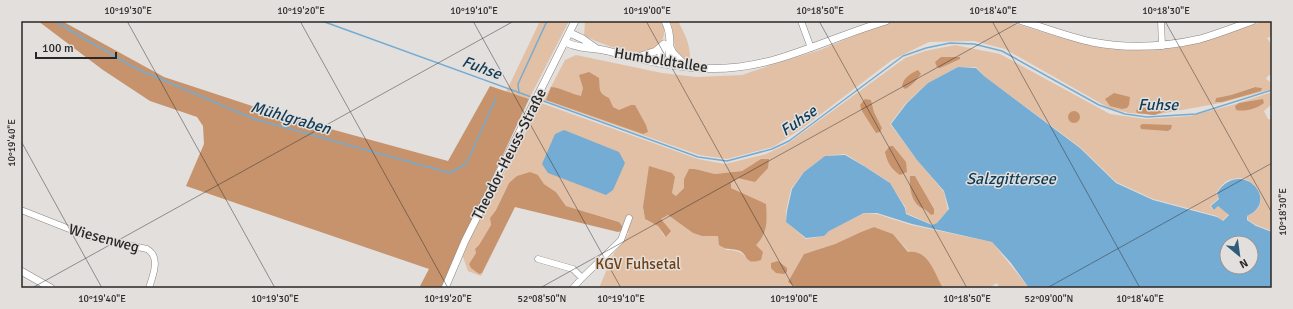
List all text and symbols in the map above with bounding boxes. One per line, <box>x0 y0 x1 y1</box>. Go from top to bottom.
text: 10°19'30"E <box>104 5 152 17</box>
text: 10°19'20"E <box>277 5 325 17</box>
text: 10°19'10"E <box>450 5 498 17</box>
text: 10°19'00"E <box>623 5 671 17</box>
text: 10°18'50"E <box>796 5 844 17</box>
text: 10°18'40"E <box>969 5 1017 17</box>
text: 10°18'30"E <box>1142 5 1190 17</box>
scale bar <box>36 34 116 60</box>
text: 100 m <box>42 41 74 56</box>
street label: Humboldtallee <box>613 44 709 76</box>
water label: Fuhse <box>459 52 505 85</box>
street label: Theodor-Heuss-Straße <box>468 85 550 223</box>
water label: Fuhse <box>1138 95 1179 115</box>
water label: Mühlgraben <box>248 97 334 139</box>
water label: Fuhse <box>776 100 822 141</box>
text: 10°19'40"E <box>6 119 18 167</box>
water label: Salzgittersee <box>966 169 1057 189</box>
text: 10°18'30"E <box>1277 188 1289 236</box>
street label: Wiesenweg <box>67 220 141 256</box>
north arrow <box>1219 235 1259 275</box>
park label: KGV Fuhsetal <box>595 255 681 273</box>
text: N <box>1237 256 1250 271</box>
text: 10°19'40"E <box>78 293 126 305</box>
text: 10°19'30"E <box>251 293 299 305</box>
text: 10°19'20"E <box>424 293 472 305</box>
text: 52°08'50"N <box>518 293 566 305</box>
text: 10°19'10"E <box>597 293 645 305</box>
text: 10°19'00"E <box>770 293 818 305</box>
text: 10°18'50"E <box>943 293 991 305</box>
text: 52°09'00"N <box>1025 293 1073 305</box>
text: 10°18'40"E <box>1116 293 1164 305</box>

